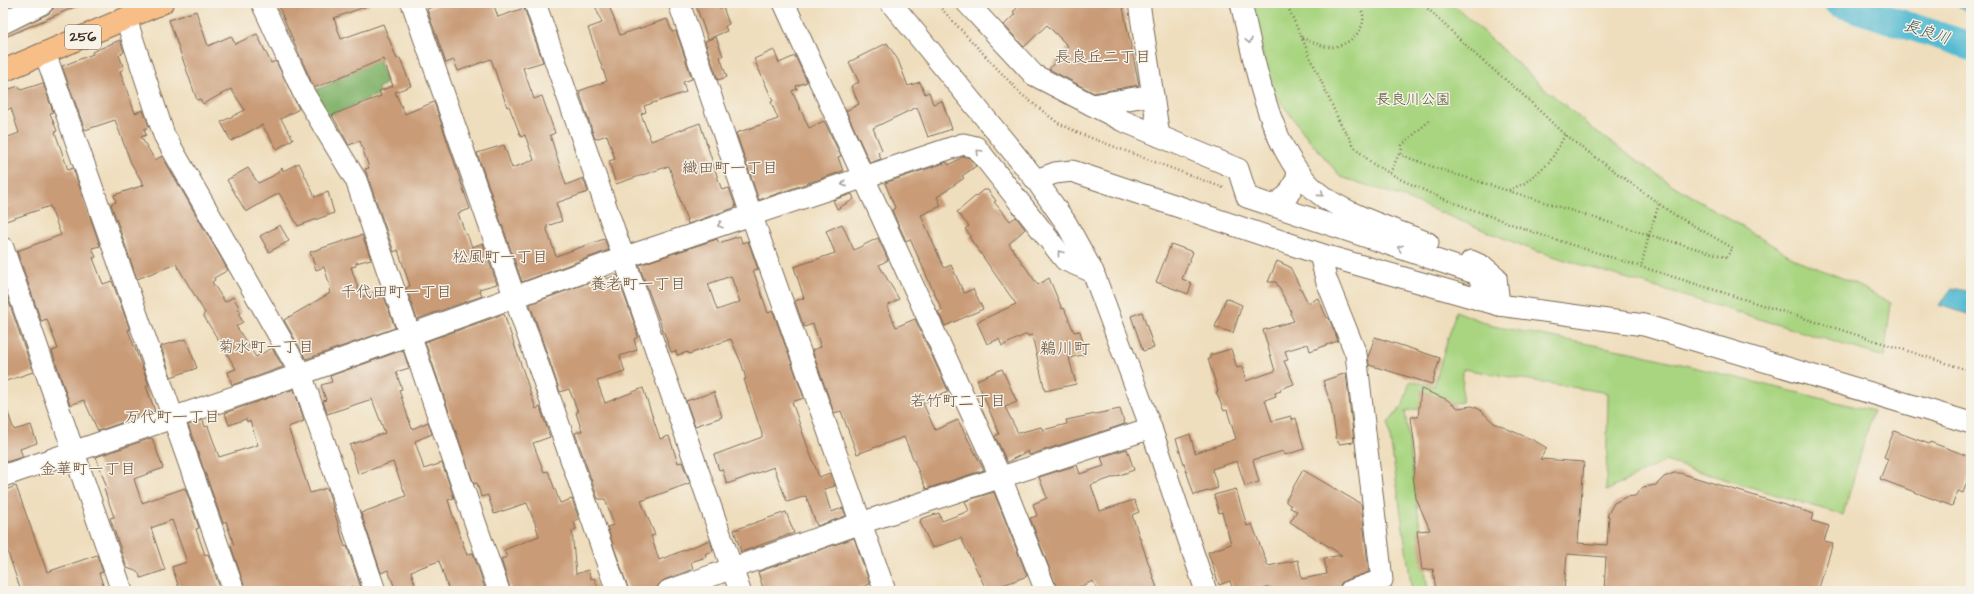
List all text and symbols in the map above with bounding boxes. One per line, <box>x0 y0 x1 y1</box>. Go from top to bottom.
water label: 長良川 <box>1901 14 1953 50</box>
road number: 256 <box>65 25 101 49</box>
one-way arrow <box>1245 38 1253 44</box>
district label: 長良丘二丁目 <box>1055 46 1151 68</box>
park label: 長良川公園 <box>1375 89 1451 110</box>
one-way arrow <box>976 149 983 157</box>
district label: 織田町一丁目 <box>682 157 778 179</box>
one-way arrow <box>840 179 847 187</box>
one-way arrow <box>1316 189 1323 196</box>
one-way arrow <box>717 220 724 228</box>
one-way arrow <box>1397 244 1404 252</box>
district label: 松風町一丁目 <box>452 246 548 268</box>
one-way arrow <box>1057 251 1064 258</box>
district label: 養老町一丁目 <box>590 273 686 295</box>
district label: 千代田町一丁目 <box>340 281 452 303</box>
district label: 菊水町一丁目 <box>218 336 314 358</box>
district label: 鵜川町 <box>1040 337 1091 361</box>
district label: 若竹町二丁目 <box>910 390 1006 412</box>
district label: 万代町一丁目 <box>124 406 220 428</box>
district label: 金華町一丁目 <box>40 458 136 480</box>

